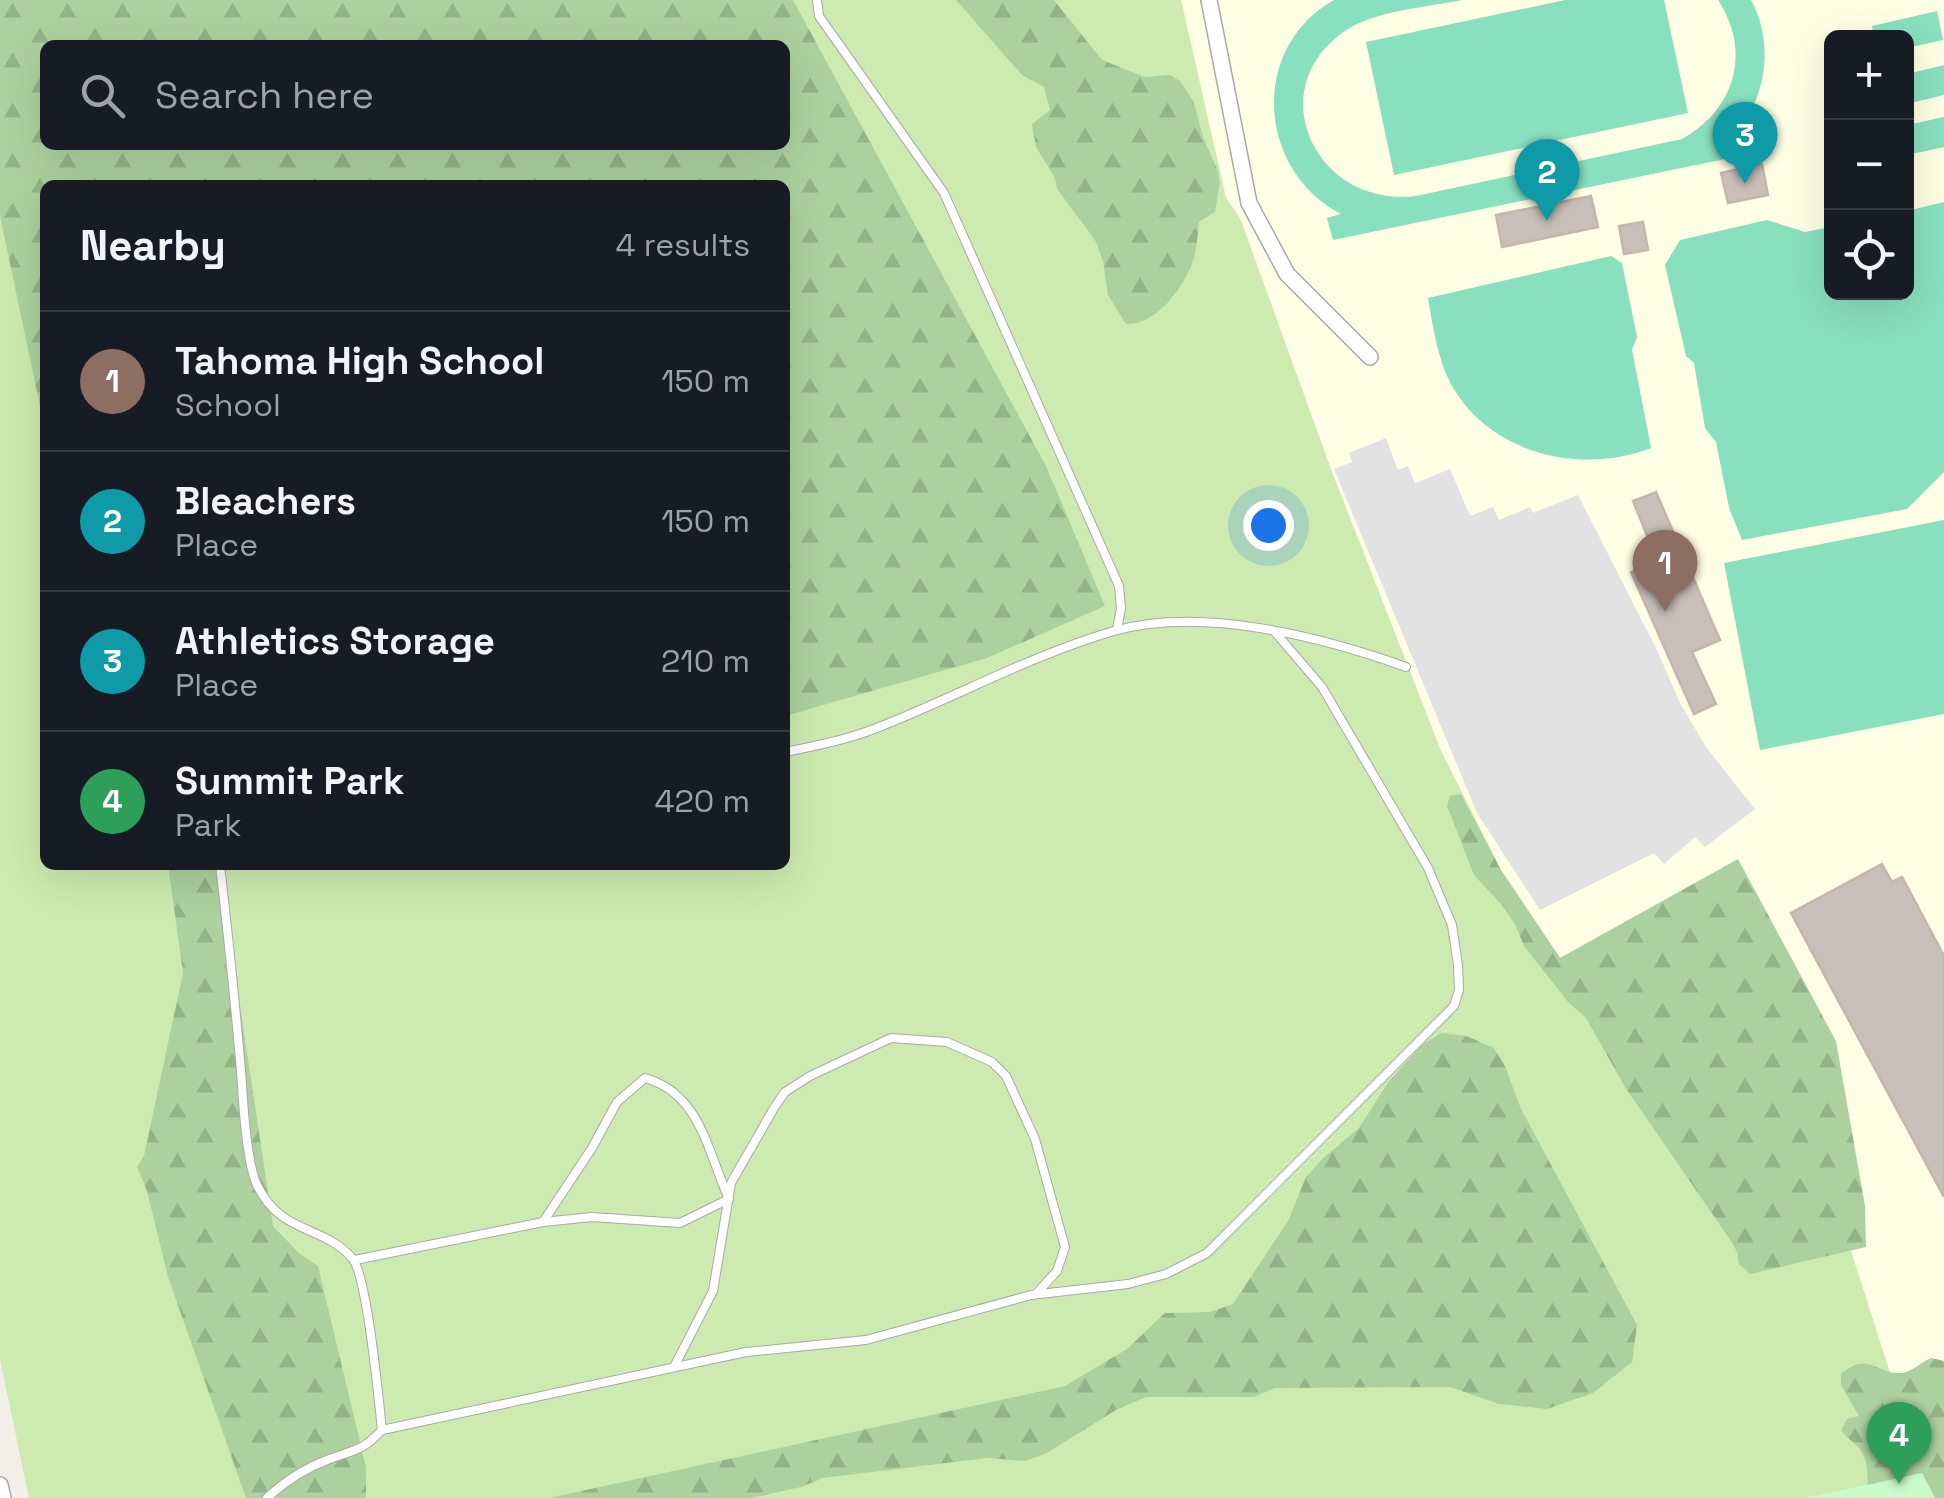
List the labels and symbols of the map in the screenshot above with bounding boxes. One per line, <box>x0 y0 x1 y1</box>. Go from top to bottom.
pin: 3 <box>1712 101 1778 184</box>
pin: 2 <box>1514 138 1580 221</box>
your location <box>1243 500 1294 551</box>
pin: 1 <box>1632 530 1698 612</box>
pin: 4 <box>1866 1402 1932 1484</box>

